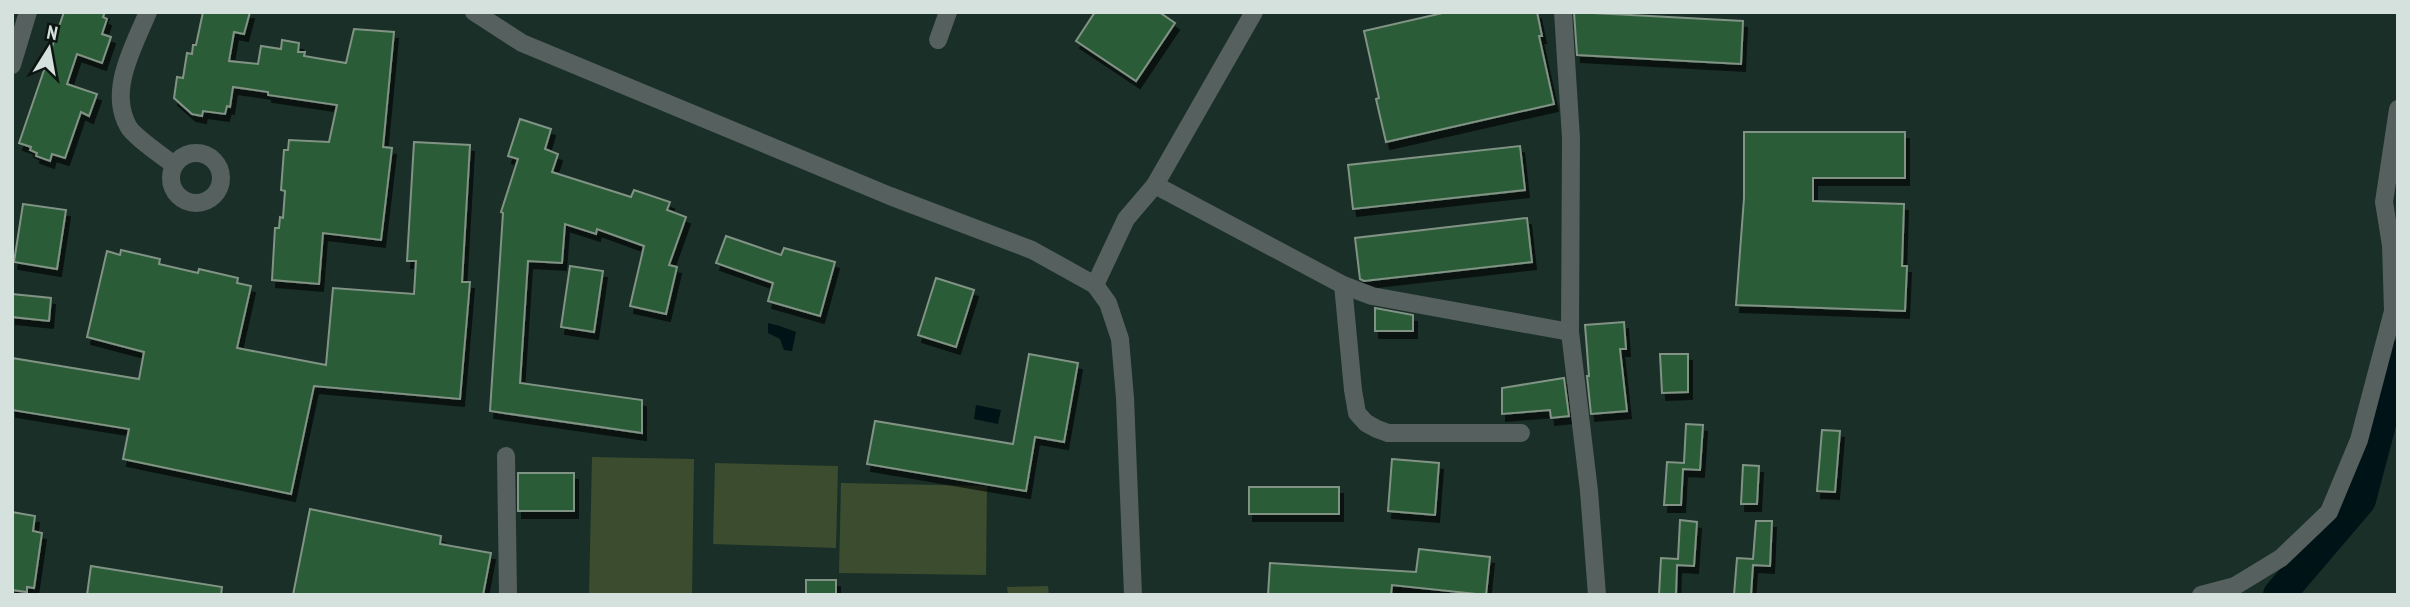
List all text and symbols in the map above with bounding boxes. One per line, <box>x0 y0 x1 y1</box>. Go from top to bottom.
north arrow <box>14 14 84 84</box>
text: N <box>45 20 60 45</box>

